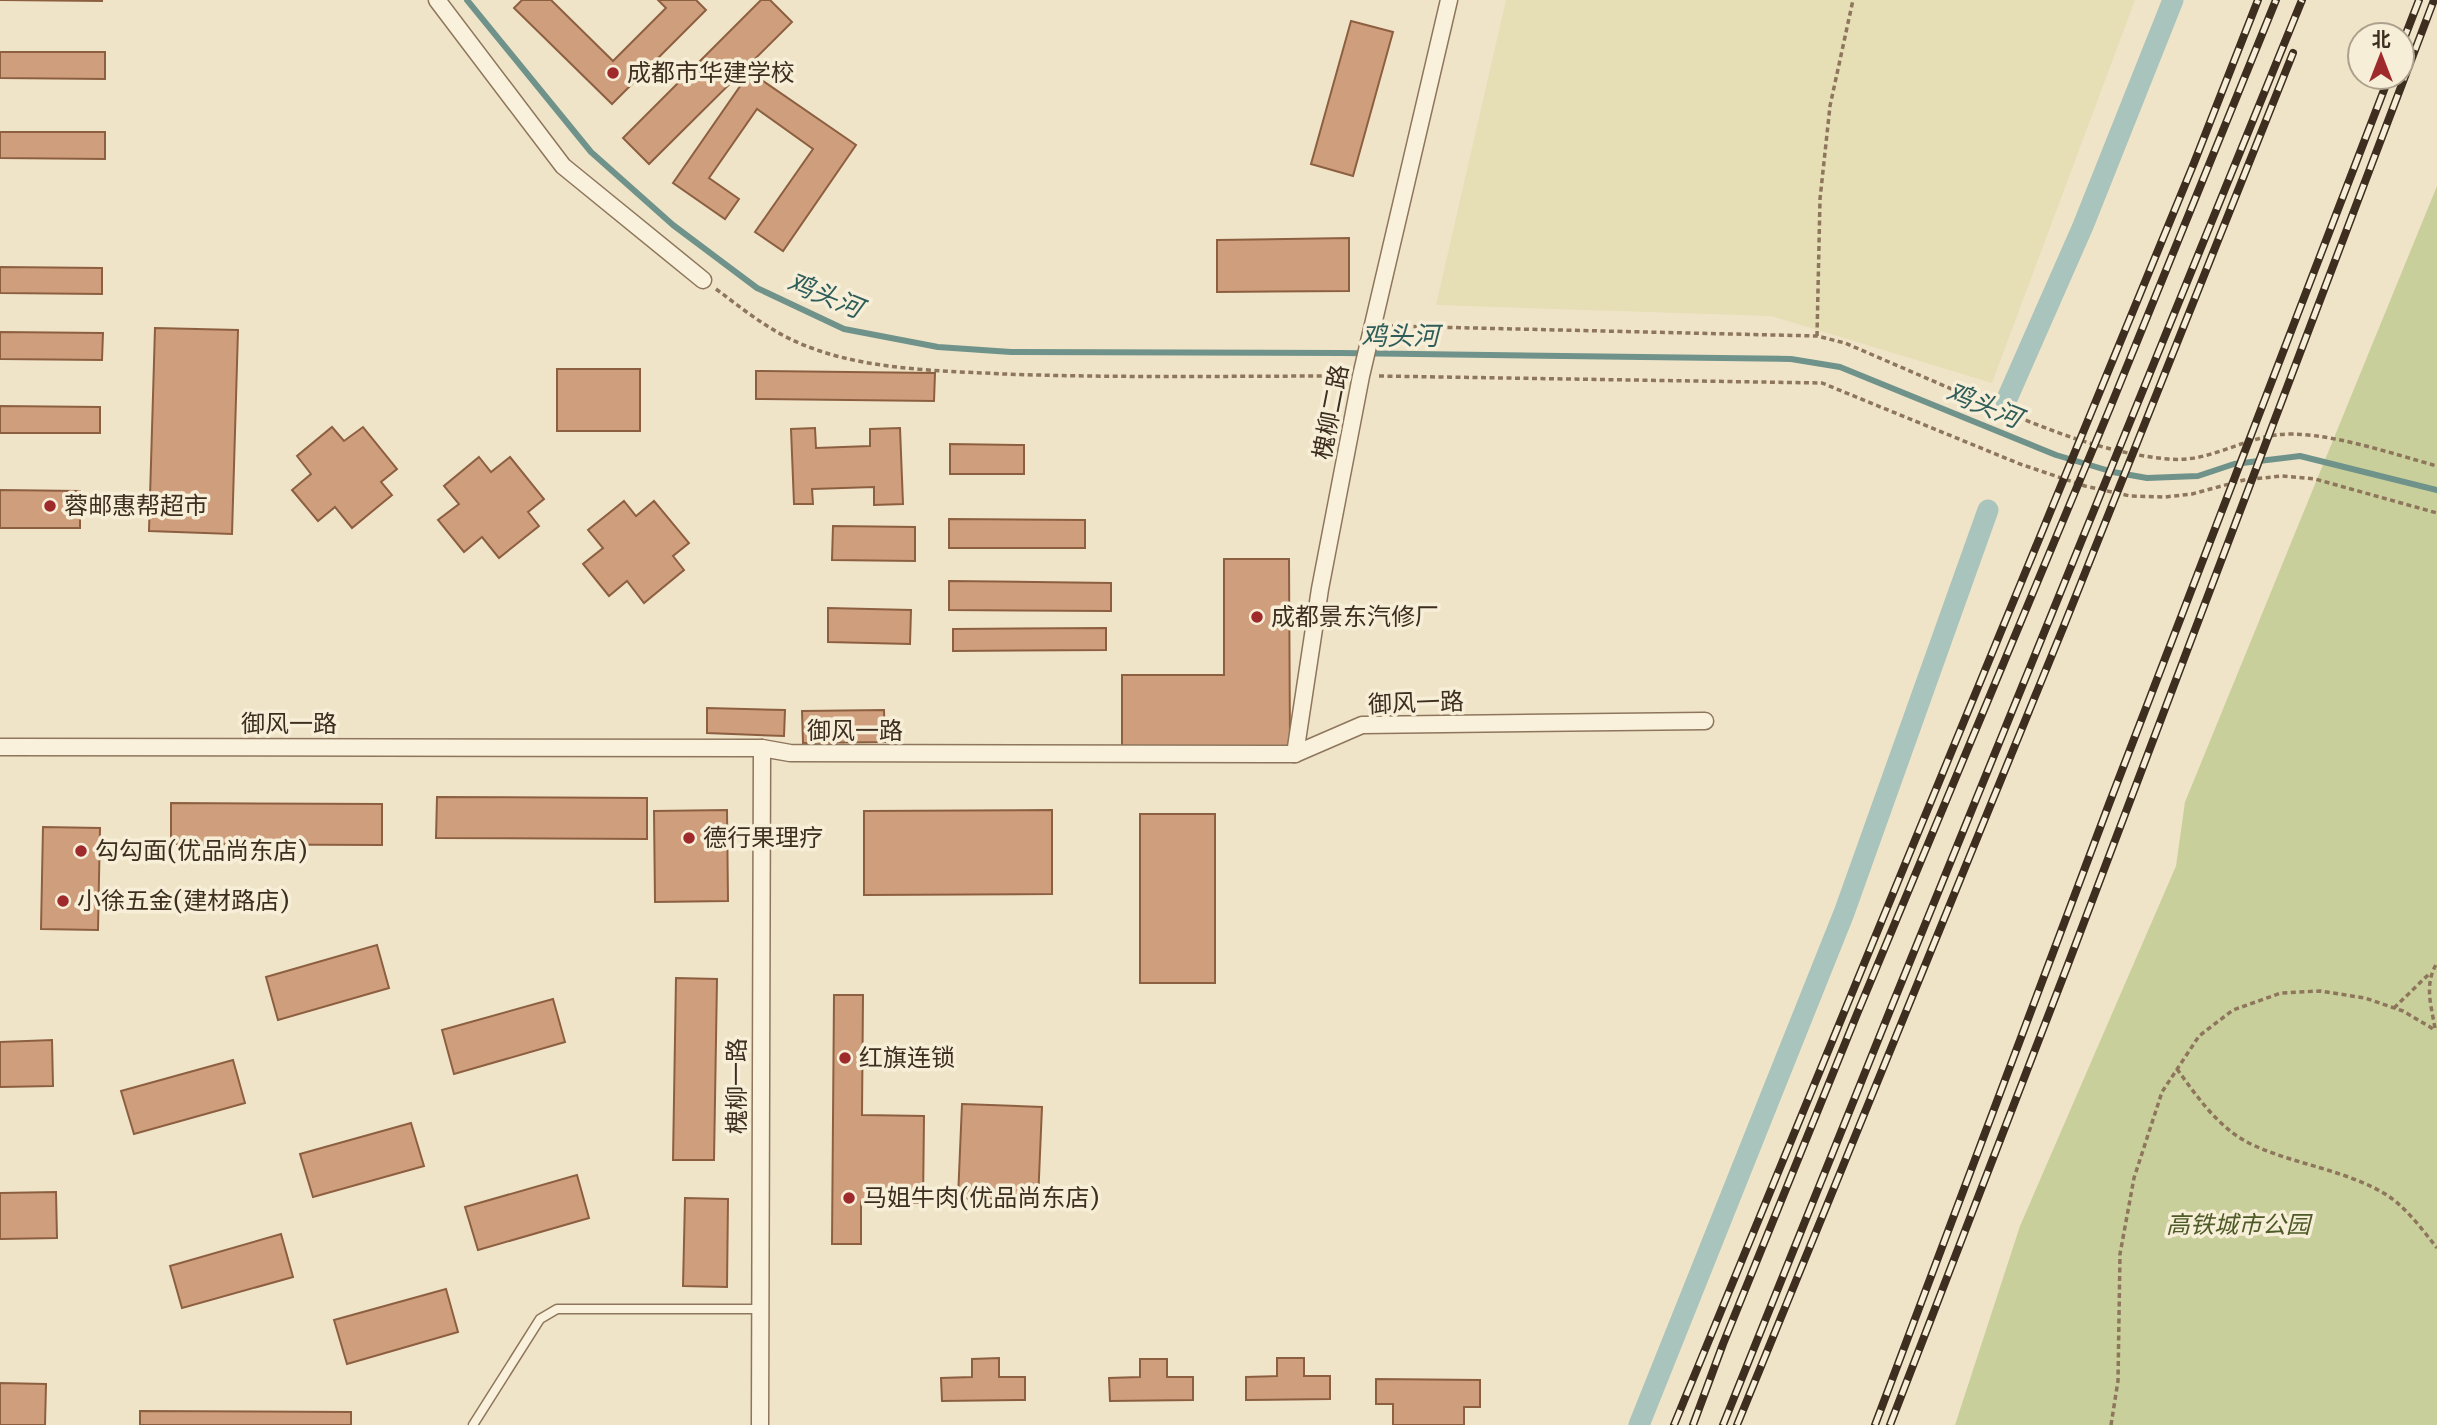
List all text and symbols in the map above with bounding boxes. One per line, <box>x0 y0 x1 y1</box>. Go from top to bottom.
north arrow <box>2346 21 2416 91</box>
text: 北 <box>2371 27 2391 51</box>
place label: 成都市华建学校 <box>627 57 795 88</box>
marker: 成都市华建学校 <box>605 65 621 81</box>
water label: 鸡头河 <box>783 265 872 326</box>
water label: 鸡头河 <box>1361 319 1444 352</box>
street label: 槐柳二路 <box>1306 362 1355 462</box>
water label: 鸡头河 <box>1942 375 2031 436</box>
place label: 蓉邮惠帮超市 <box>64 490 208 521</box>
marker: 蓉邮惠帮超市 <box>42 498 58 514</box>
place label: 成都景东汽修厂 <box>1271 601 1439 632</box>
marker: 成都景东汽修厂 <box>1249 609 1265 625</box>
street label: 御风一路 <box>1367 685 1464 720</box>
street label: 御风一路 <box>241 708 337 739</box>
street label: 御风一路 <box>807 715 903 746</box>
place label: 德行果理疗 <box>703 822 823 853</box>
marker: 德行果理疗 <box>681 830 697 846</box>
place label: 勾勾面(优品尚东店) <box>95 835 308 866</box>
marker: 勾勾面(优品尚东店) <box>73 843 89 859</box>
place label: 小徐五金(建材路店) <box>77 885 290 916</box>
marker: 小徐五金(建材路店) <box>55 893 71 909</box>
street label: 槐柳一路 <box>721 1038 752 1134</box>
place label: 红旗连锁 <box>859 1042 955 1073</box>
marker: 红旗连锁 <box>837 1050 853 1066</box>
place label: 马姐牛肉(优品尚东店) <box>863 1182 1100 1213</box>
marker: 马姐牛肉(优品尚东店) <box>841 1190 857 1206</box>
park label: 高铁城市公园 <box>2166 1209 2313 1240</box>

